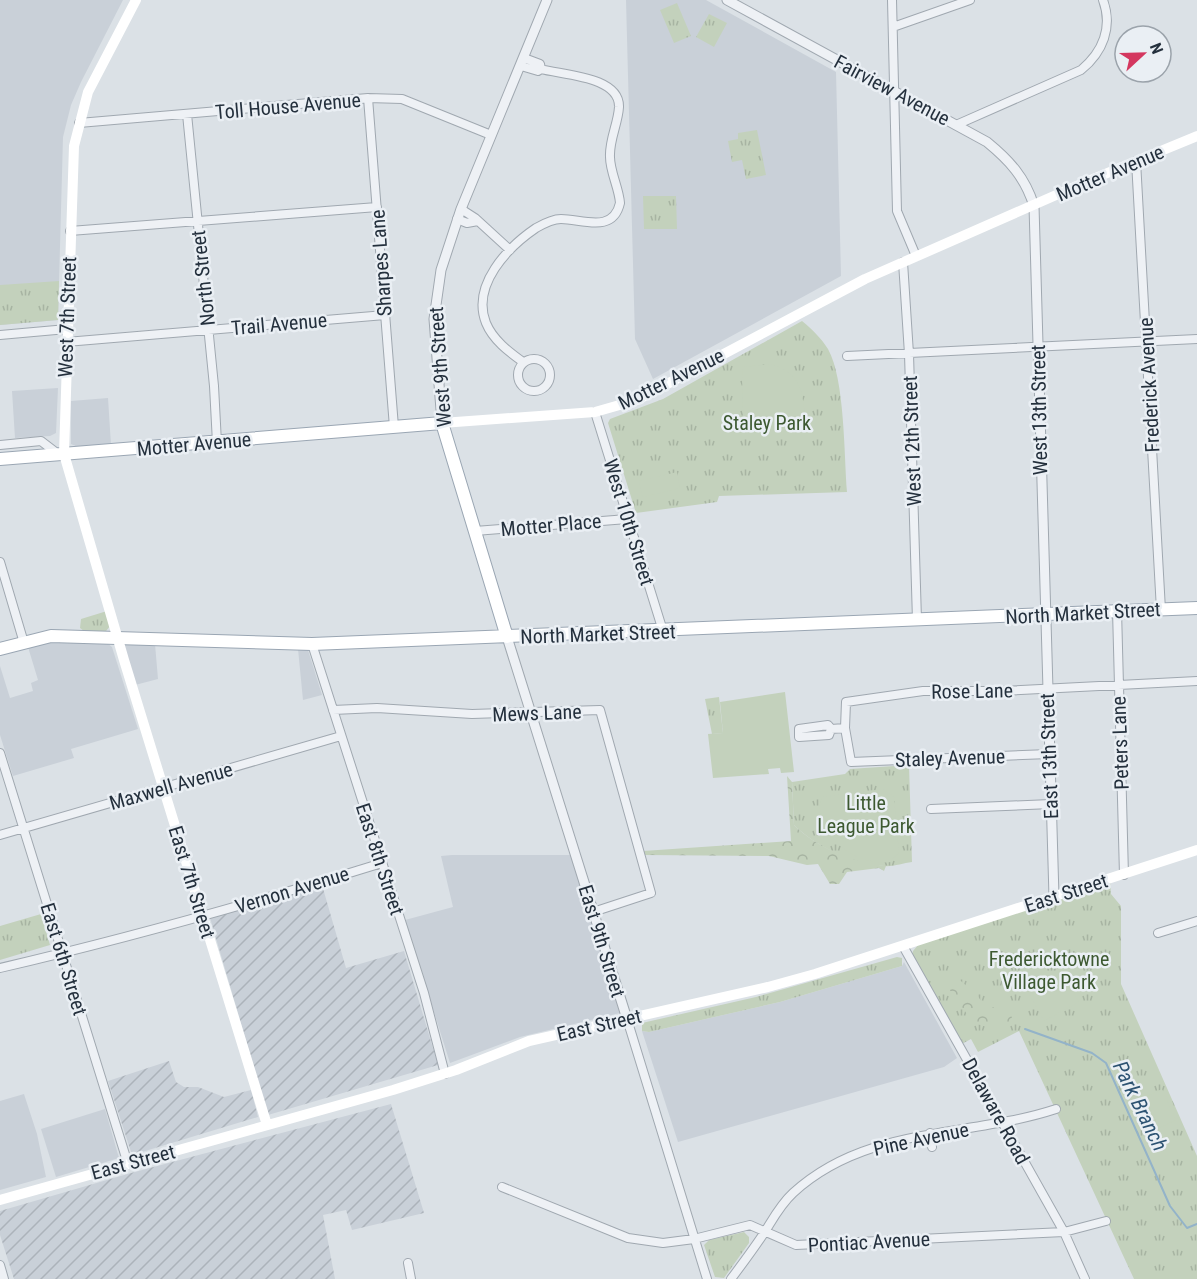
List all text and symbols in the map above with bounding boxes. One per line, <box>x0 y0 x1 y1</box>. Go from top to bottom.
north arrow <box>1113 24 1173 84</box>
text: N <box>1146 40 1167 57</box>
street label: Fairview Avenue <box>830 49 954 131</box>
street label: Toll House Avenue <box>214 88 362 124</box>
street label: Motter Avenue <box>1053 140 1167 206</box>
street label: Sharpes Lane <box>365 209 397 317</box>
street label: North Street <box>186 229 220 327</box>
street label: West 7th Street <box>53 256 81 378</box>
street label: West 9th Street <box>424 306 456 428</box>
street label: Trail Avenue <box>230 308 328 340</box>
street label: Frederick Avenue <box>1133 317 1165 453</box>
street label: Motter Avenue <box>614 343 728 415</box>
street label: West 13th Street <box>1026 344 1052 476</box>
street label: West 12th Street <box>898 375 926 507</box>
park label: Staley Park <box>723 411 811 435</box>
street label: Motter Avenue <box>136 427 252 461</box>
street label: West 10th Street <box>598 456 660 588</box>
street label: Motter Place <box>500 509 602 541</box>
street label: North Market Street <box>1005 597 1161 629</box>
street label: North Market Street <box>520 619 676 649</box>
street label: Rose Lane <box>931 678 1013 704</box>
street label: East 13th Street <box>1035 693 1063 819</box>
street label: Peters Lane <box>1106 696 1134 790</box>
street label: Mews Lane <box>492 699 582 727</box>
street label: Staley Avenue <box>895 744 1005 772</box>
street label: Maxwell Avenue <box>107 757 235 815</box>
park label: Little League Park <box>817 791 915 838</box>
street label: East 8th Street <box>351 800 409 918</box>
street label: East 7th Street <box>164 823 220 941</box>
street label: Vernon Avenue <box>232 861 352 919</box>
street label: East Street <box>1021 868 1111 918</box>
street label: East 9th Street <box>574 882 630 1000</box>
street label: East 6th Street <box>36 900 92 1018</box>
park label: Fredericktowne Village Park <box>989 947 1109 994</box>
street label: East Street <box>554 1004 644 1046</box>
street label: Delaware Road <box>957 1054 1035 1168</box>
water label: Park Branch <box>1108 1057 1172 1155</box>
street label: Pine Avenue <box>871 1117 971 1161</box>
street label: East Street <box>88 1139 178 1185</box>
street label: Pontiac Avenue <box>807 1227 931 1257</box>

